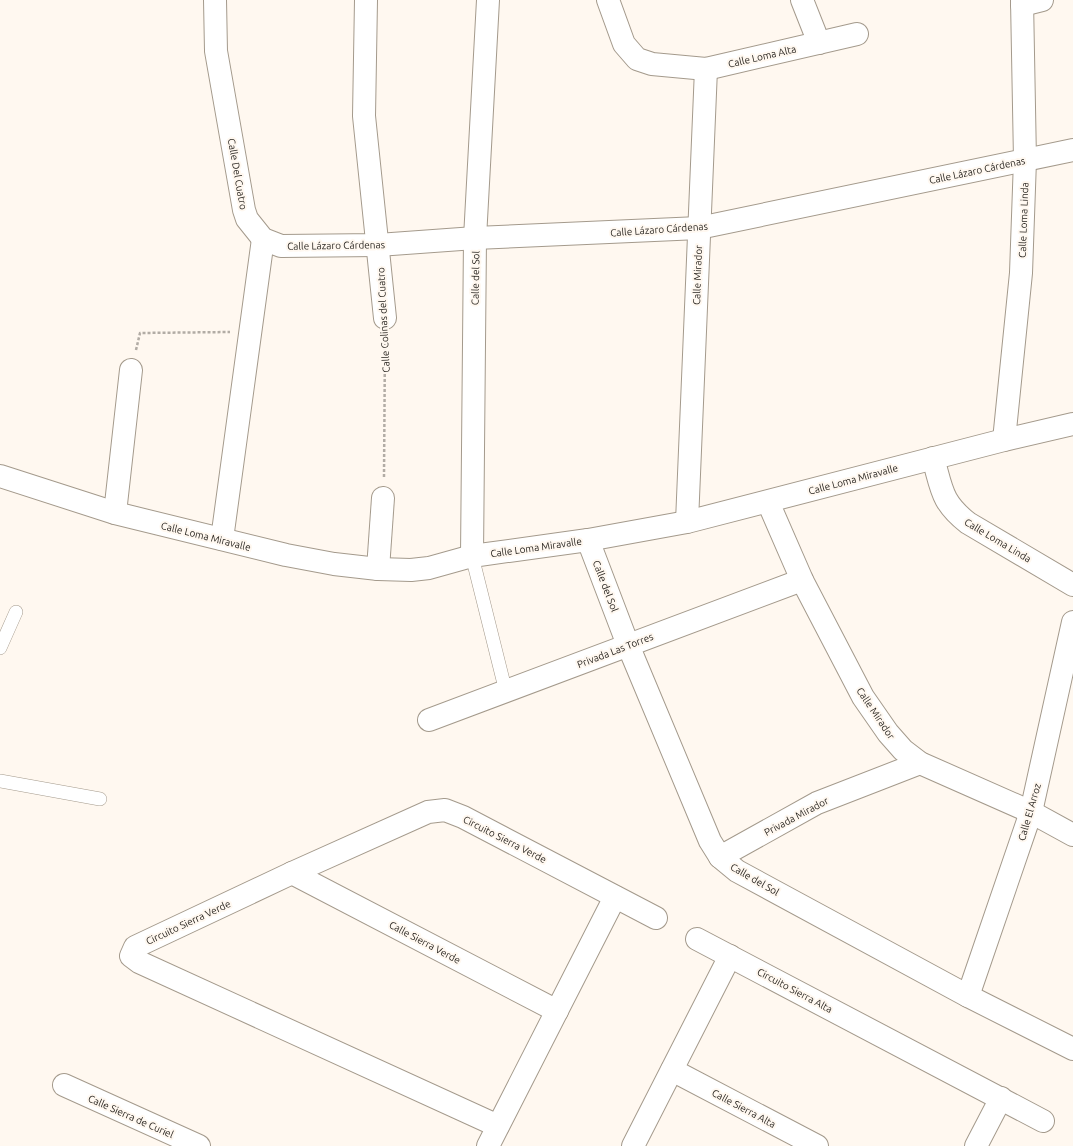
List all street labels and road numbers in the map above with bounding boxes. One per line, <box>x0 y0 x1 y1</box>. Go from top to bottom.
street label: Calle Loma Alta <box>727 43 797 70</box>
street label: Calle Del Cuatro <box>226 138 249 211</box>
street label: Calle Lázaro Cárdenas <box>928 155 1026 186</box>
street label: Calle Loma Linda <box>1017 182 1030 258</box>
street label: Calle Lázaro Cárdenas <box>610 221 708 238</box>
street label: Calle Lázaro Cárdenas <box>287 239 385 252</box>
street label: Calle Mirador <box>691 245 704 305</box>
street label: Calle del Sol <box>470 250 481 305</box>
street label: Calle Colinas del Cuatro <box>375 267 392 373</box>
street label: Calle Loma Miravalle <box>807 462 899 497</box>
street label: Calle Loma Linda <box>963 516 1033 565</box>
street label: Calle Loma Miravalle <box>160 520 252 553</box>
street label: Calle Loma Miravalle <box>490 536 582 559</box>
street label: Calle del Sol <box>591 559 621 614</box>
street label: Privada Las Torres <box>576 631 655 670</box>
street label: Calle Mirador <box>854 685 897 741</box>
street label: Calle El Arroz <box>1016 782 1043 842</box>
street label: Privada Mirador <box>762 795 830 838</box>
street label: Circuito Sierra Verde <box>461 814 548 865</box>
street label: Calle del Sol <box>728 861 781 898</box>
street label: Circuito Sierra Verde <box>144 898 232 947</box>
street label: Calle Sierra Verde <box>387 919 462 966</box>
street label: Circuito Sierra Alta <box>755 966 834 1015</box>
street label: Calle Sierra Alta <box>710 1087 778 1130</box>
street label: Calle Sierra de Curiel <box>86 1093 176 1140</box>

